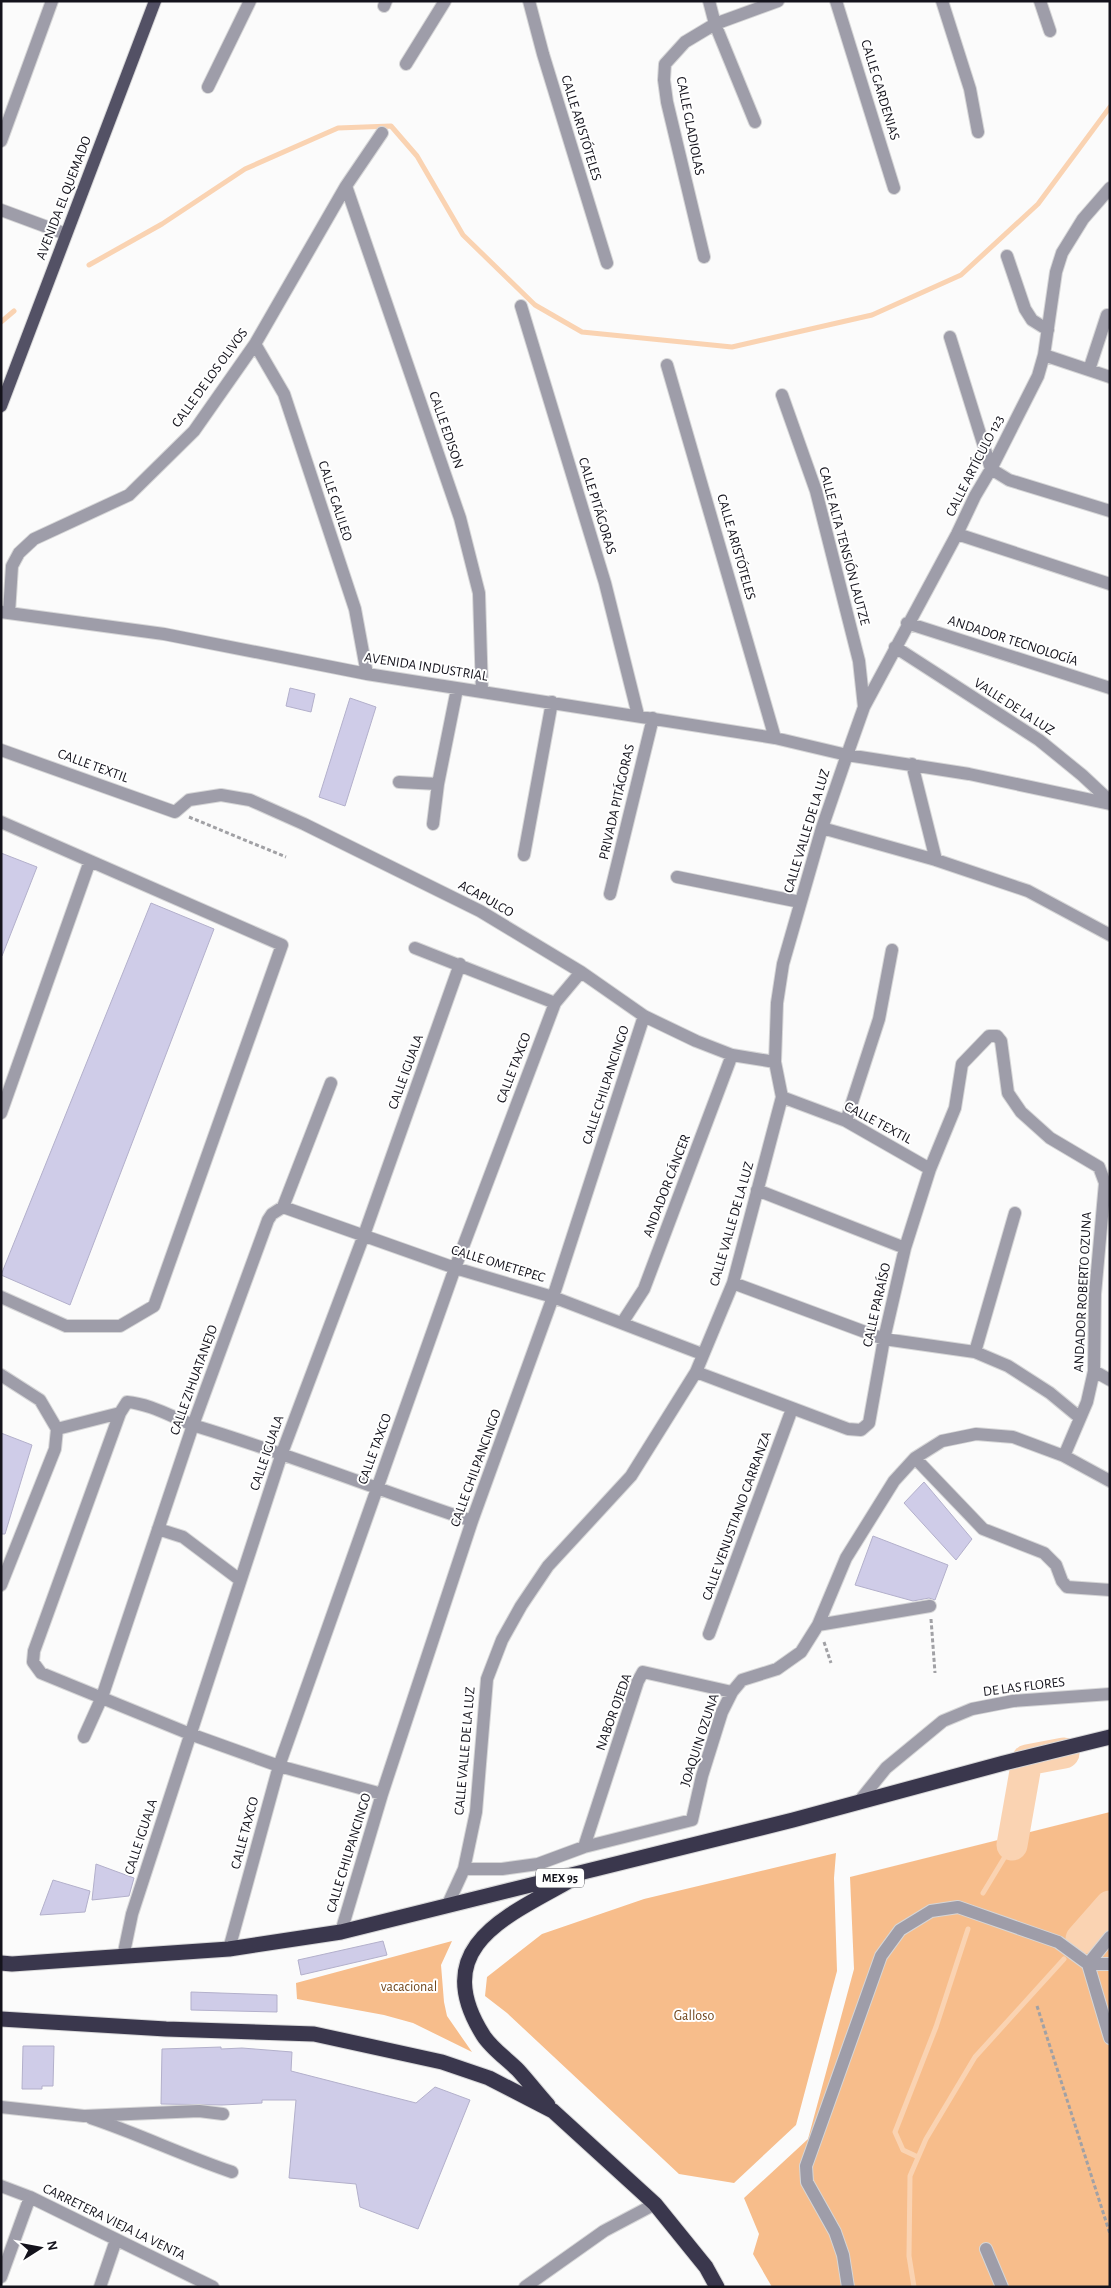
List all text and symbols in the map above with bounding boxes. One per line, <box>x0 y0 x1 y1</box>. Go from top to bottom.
street label: CALLE GARDENIAS <box>858 38 902 142</box>
street label: CALLE ARISTÓTELES <box>558 73 607 182</box>
street label: CALLE GLADIOLAS <box>674 75 706 177</box>
street label: AVENIDA EL QUEMADO <box>34 134 94 262</box>
street label: CALLE DE LOS OLIVOS <box>169 326 251 430</box>
street label: CALLE EDISON <box>426 390 466 470</box>
street label: CALLE ARTÍCULO 123 <box>941 412 1007 519</box>
street label: CALLE PITÁGORAS <box>576 455 621 556</box>
street label: CALLE GALILEO <box>315 459 355 543</box>
street label: CALLE ALTA TENSIÓN LAUTZE <box>816 465 875 627</box>
street label: CALLE ARISTÓTELES <box>714 492 761 602</box>
street label: ANDADOR TECNOLOGÍA <box>946 610 1081 669</box>
street label: AVENIDA INDUSTRIAL <box>363 650 489 684</box>
street label: VALLE DE LA LUZ <box>971 676 1057 738</box>
street label: PRIVADA PITÁGORAS <box>594 742 637 861</box>
street label: CALLE TEXTIL <box>56 747 130 785</box>
street label: CALLE VALLE DE LA LUZ <box>781 767 833 895</box>
street label: ACAPULCO <box>456 878 516 920</box>
street label: CALLE CHILPANCINGO <box>580 1024 632 1146</box>
street label: CALLE TAXCO <box>494 1031 534 1105</box>
street label: CALLE IGUALA <box>386 1033 426 1111</box>
street label: CALLE TEXTIL <box>842 1099 914 1147</box>
street label: ANDADOR CÁNCER <box>638 1131 693 1239</box>
street label: CALLE VALLE DE LA LUZ <box>708 1160 756 1288</box>
street label: ANDADOR ROBERTO OZUNA <box>1072 1211 1094 1373</box>
street label: CALLE OMETEPEC <box>449 1243 547 1285</box>
street label: CALLE PARAÍSO <box>858 1261 894 1348</box>
street label: CALLE ZIHUATANEJO <box>168 1323 220 1437</box>
street label: CALLE CHILPANCINGO <box>448 1407 504 1529</box>
street label: CALLE TAXCO <box>356 1412 394 1486</box>
street label: CALLE IGUALA <box>248 1414 286 1492</box>
street label: CALLE VENUSTIANO CARRANZA <box>700 1430 774 1602</box>
street label: NABOR OJEDA <box>594 1672 634 1752</box>
street label: DE LAS FLORES <box>982 1675 1066 1699</box>
street label: CALLE VALLE DE LA LUZ <box>452 1686 478 1816</box>
street label: JOAQUIN OZUNA <box>678 1692 722 1788</box>
street label: CALLE CHILPANCINGO <box>324 1791 374 1914</box>
street label: CALLE TAXCO <box>229 1795 261 1871</box>
street label: CALLE IGUALA <box>122 1797 160 1877</box>
road number: MEX 95 <box>536 1869 584 1888</box>
park label: vacacional <box>381 1980 437 1994</box>
park label: Galloso <box>674 2009 714 2023</box>
street label: CARRETERA VIEJA LA VENTA <box>40 2180 188 2264</box>
north arrow <box>15 2223 65 2273</box>

